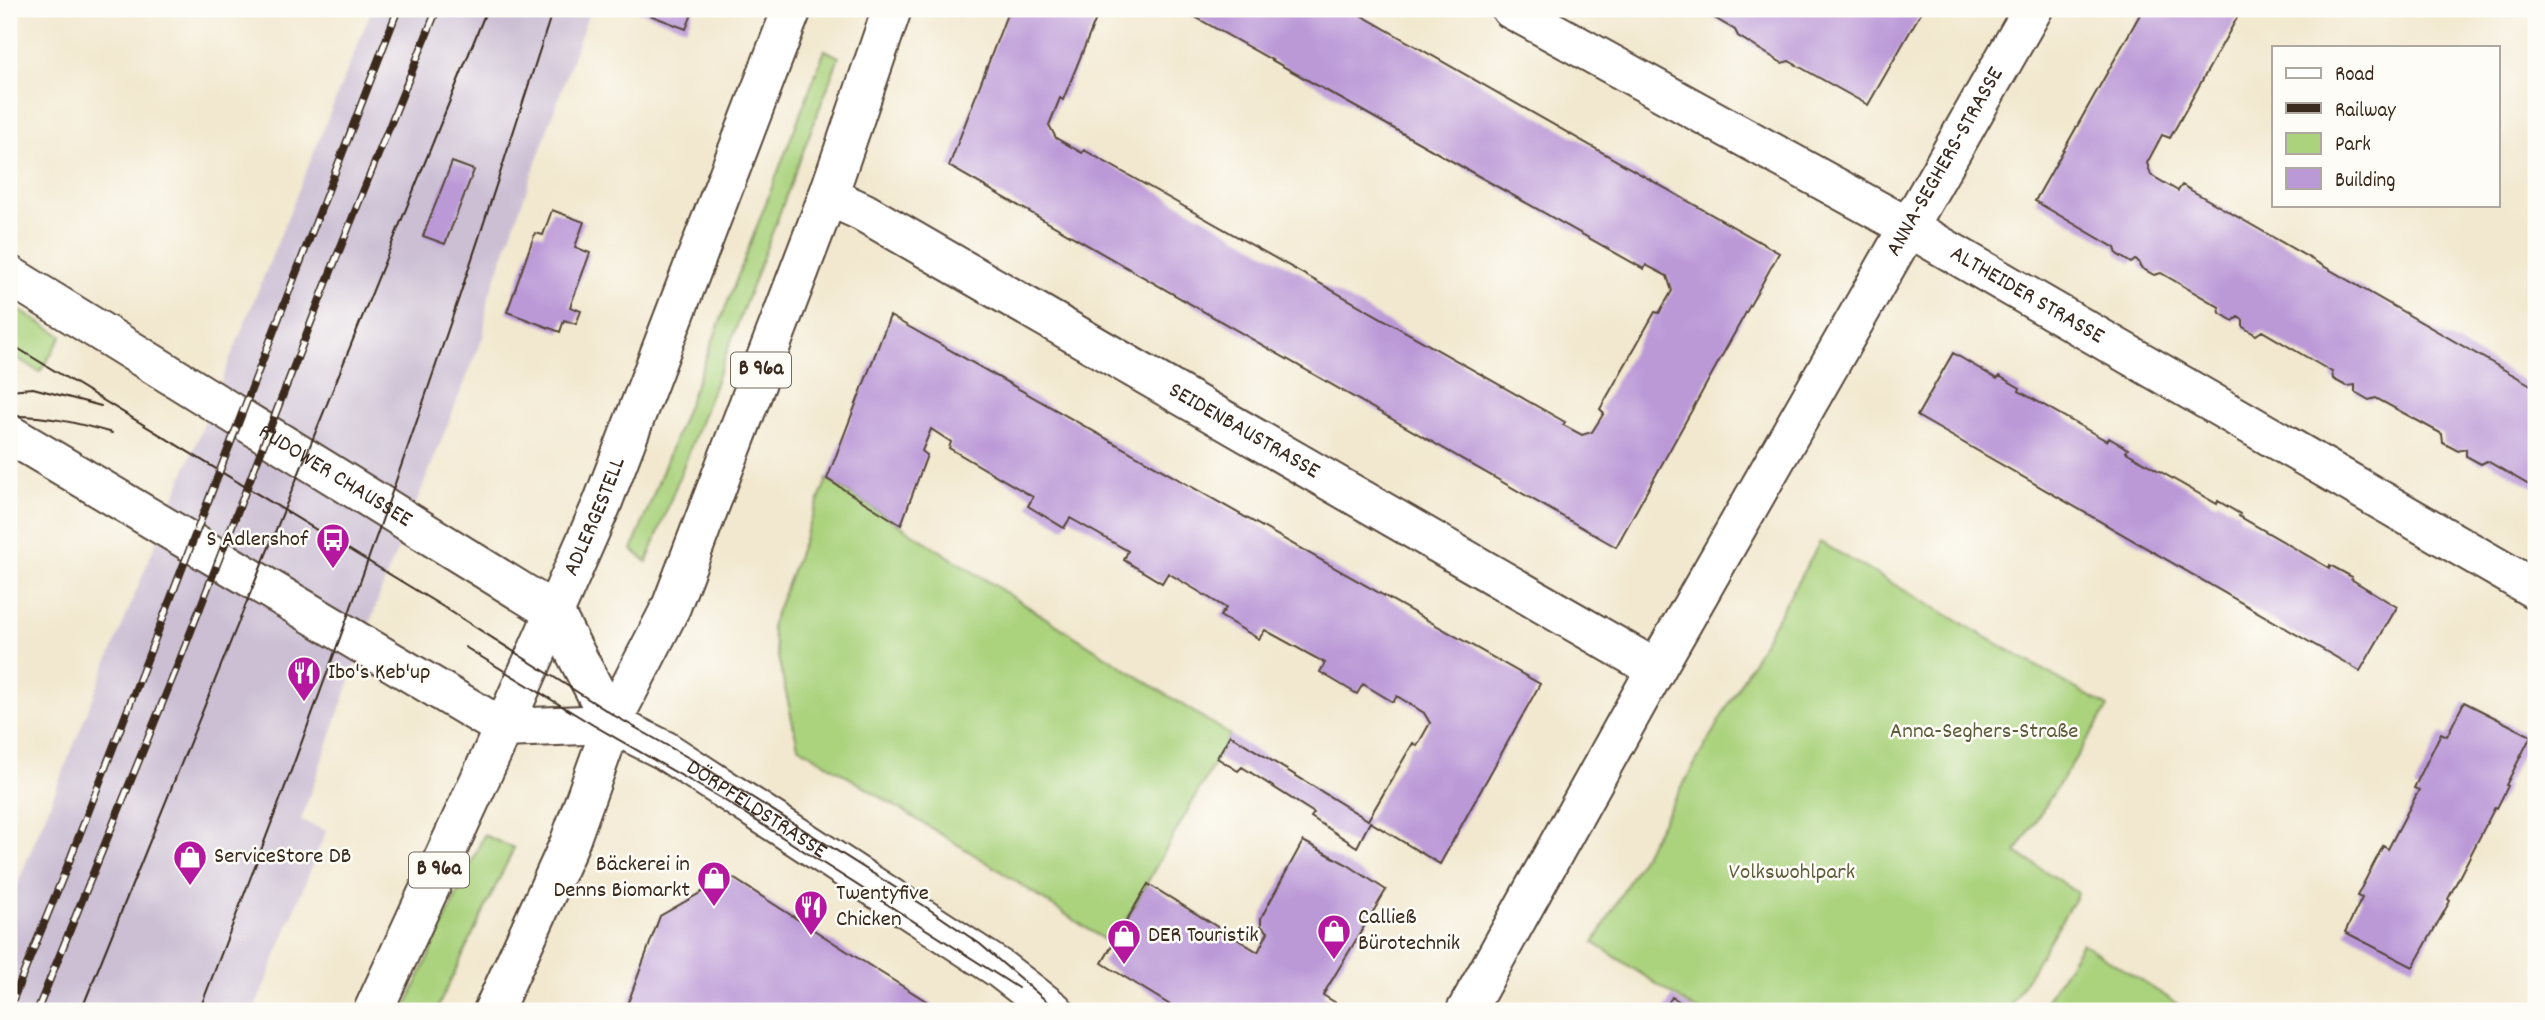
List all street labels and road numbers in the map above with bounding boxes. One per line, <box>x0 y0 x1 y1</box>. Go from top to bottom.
street label: ANNA-SEGHERS-STRASSE <box>1878 61 2013 263</box>
street label: ALTHEIDER STRASSE <box>1943 238 2110 354</box>
road number: B 96a <box>731 352 791 388</box>
street label: SEIDENBAUSTRASSE <box>1162 375 1326 488</box>
street label: RUDOWER CHAUSSEE <box>251 416 419 537</box>
street label: ADLERGESTELL <box>556 452 635 582</box>
street label: DÖRPFELDSTRASSE <box>679 752 833 868</box>
road number: B 96a <box>409 852 469 888</box>

